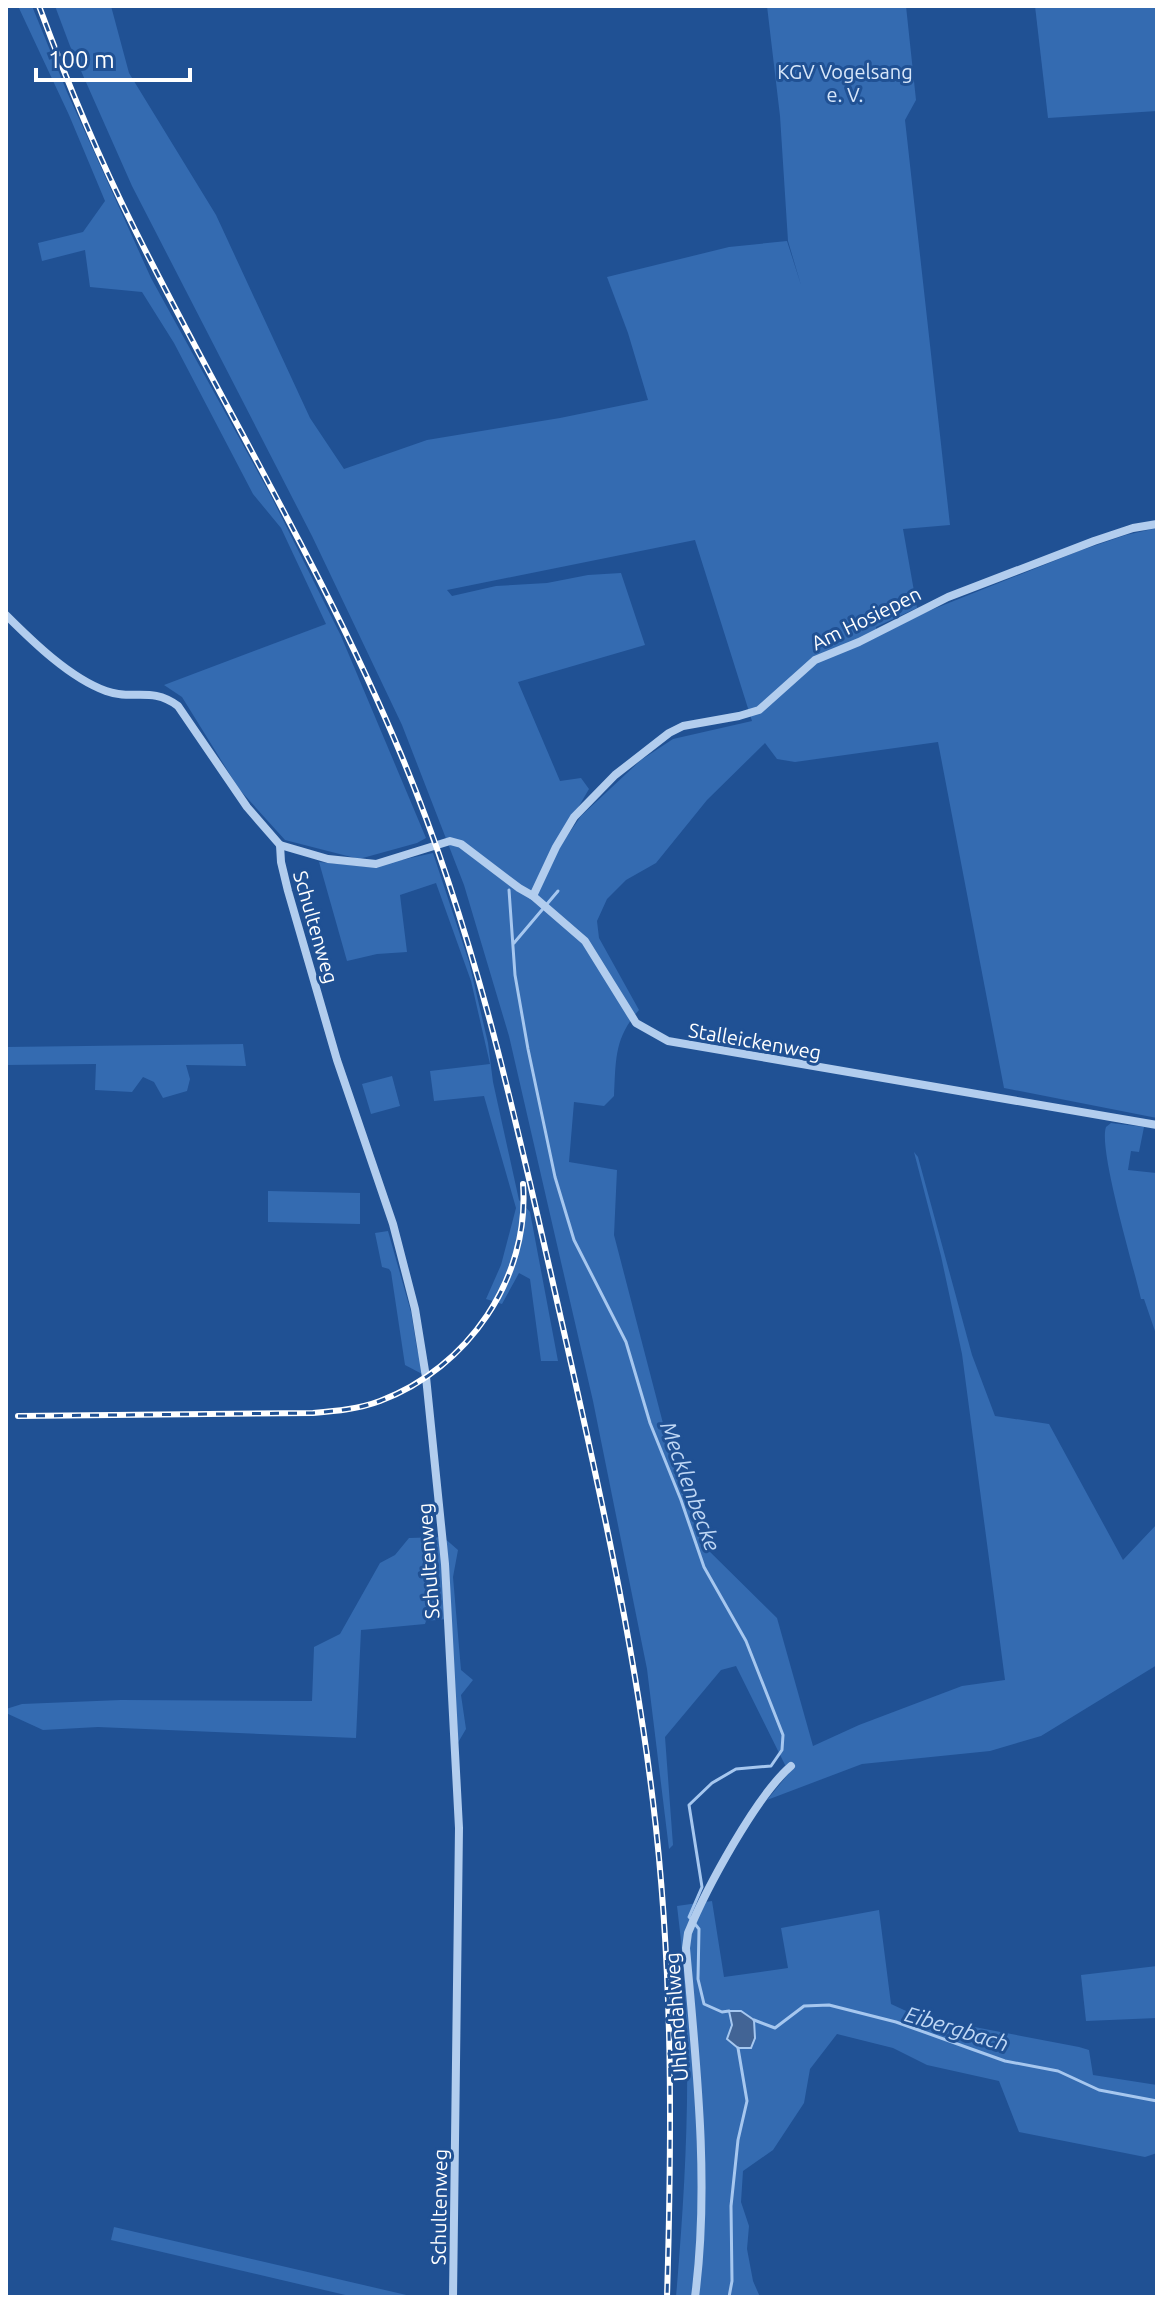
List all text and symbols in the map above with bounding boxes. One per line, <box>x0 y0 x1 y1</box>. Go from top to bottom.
scale bar <box>36 32 190 82</box>
text: 100 m <box>48 46 115 73</box>
park label: KGV Vogelsang e. V. <box>777 60 913 106</box>
street label: Am Hosiepen <box>807 582 925 654</box>
street label: Schultenweg <box>289 868 343 986</box>
street label: Stalleickenweg <box>687 1018 823 1064</box>
water label: Mecklenbecke <box>656 1418 726 1554</box>
street label: Schultenweg <box>412 1502 444 1620</box>
street label: Uhlendahlweg <box>660 1952 692 2082</box>
water label: Eibergbach <box>902 2000 1012 2056</box>
street label: Schultenweg <box>426 2149 452 2265</box>

